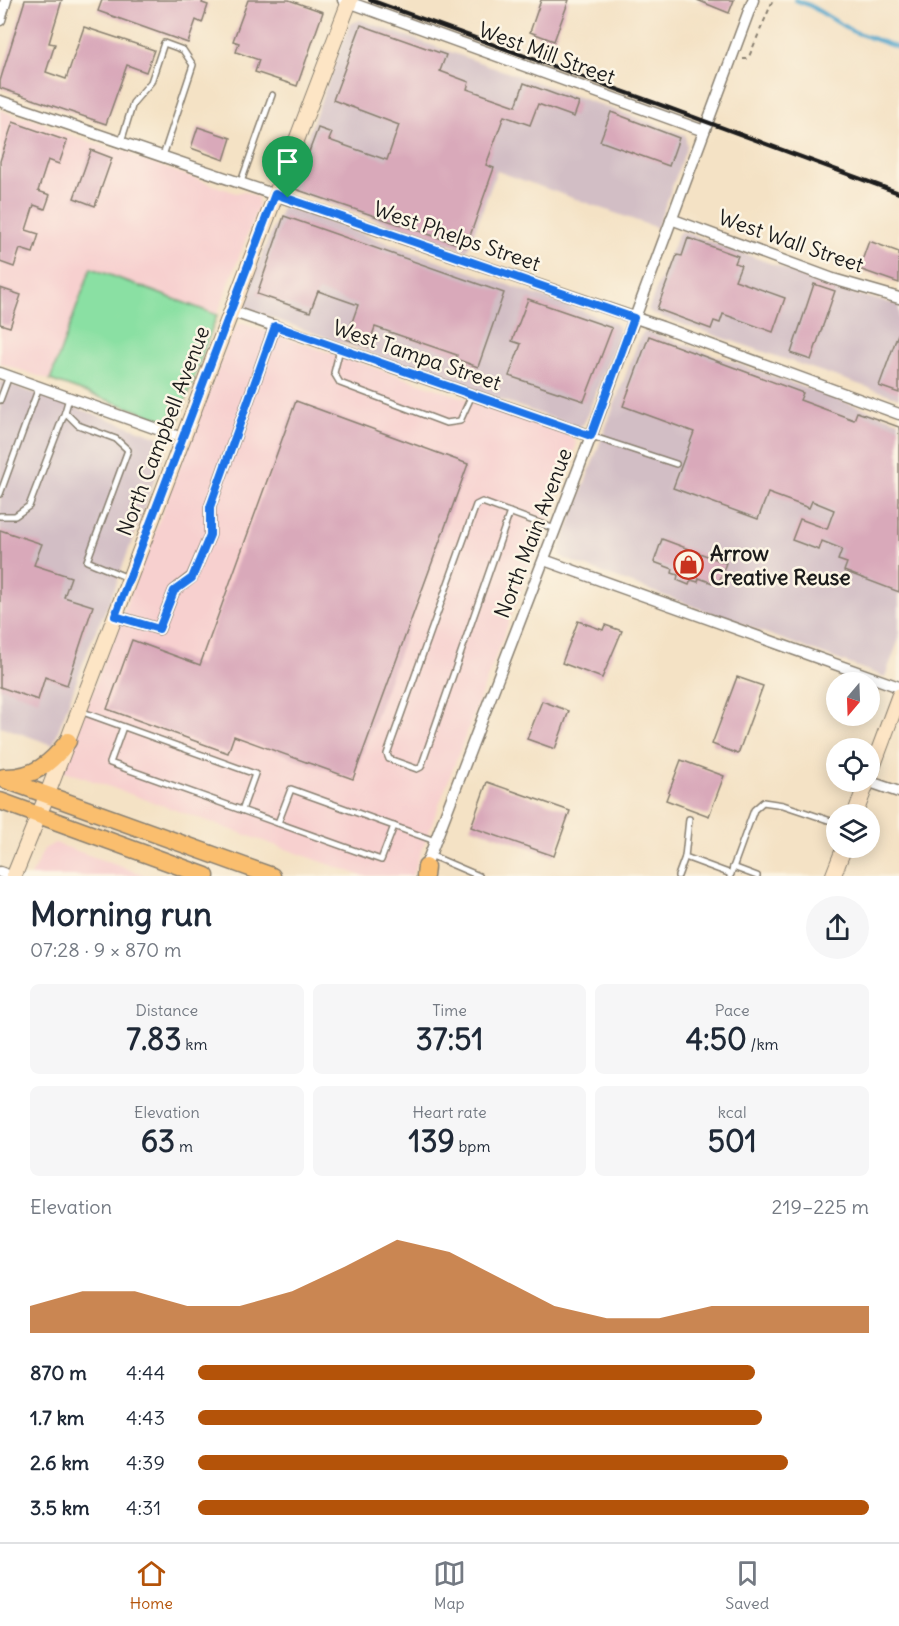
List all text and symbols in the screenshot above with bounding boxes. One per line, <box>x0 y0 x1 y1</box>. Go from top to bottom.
street label: West Mill Street <box>475 16 619 90</box>
pin <box>262 136 313 198</box>
icon: arrive <box>271 145 304 178</box>
street label: West Phelps Street <box>370 195 544 277</box>
street label: West Wall Street <box>715 203 867 279</box>
street label: West Tampa Street <box>329 314 505 396</box>
street label: North Campbell Avenue <box>111 322 215 540</box>
street label: North Main Avenue <box>488 444 578 622</box>
place label: Arrow Creative Reuse <box>710 540 851 591</box>
shop icon: Arrow Creative Reuse <box>673 549 705 581</box>
north arrow <box>826 672 880 726</box>
map controls <box>826 672 880 858</box>
button: locate <box>826 738 880 792</box>
button: layers <box>826 804 880 858</box>
text: Morning run <box>30 893 212 935</box>
button: share <box>806 896 869 959</box>
text: 07:28 · 9 × 870 m <box>30 937 182 962</box>
text: Distance <box>136 1000 198 1020</box>
text: Time <box>432 1000 467 1020</box>
text: Pace <box>715 1000 750 1020</box>
text: 7.83 <box>126 1020 181 1058</box>
text: 37:51 <box>416 1020 483 1058</box>
text: 4:50 <box>686 1020 747 1058</box>
text: km <box>181 1034 207 1054</box>
text: /km <box>747 1034 779 1054</box>
text: Elevation <box>134 1102 200 1122</box>
text: Heart rate <box>412 1102 487 1122</box>
text: kcal <box>718 1102 747 1122</box>
text: 63 <box>141 1122 175 1160</box>
text: 139 <box>408 1122 455 1160</box>
text: 501 <box>708 1122 757 1160</box>
text: m <box>175 1136 193 1156</box>
text: bpm <box>455 1136 490 1156</box>
text: Elevation <box>30 1194 112 1219</box>
text: 219–225 m <box>772 1194 869 1219</box>
text: 870 m <box>30 1360 87 1385</box>
text: 4:44 <box>126 1360 165 1385</box>
text: 1.7 km <box>30 1405 84 1430</box>
text: 4:43 <box>126 1405 165 1430</box>
text: 2.6 km <box>30 1450 89 1475</box>
text: 4:39 <box>126 1450 165 1475</box>
text: 3.5 km <box>30 1495 90 1520</box>
text: 4:31 <box>126 1495 161 1520</box>
tab: Home <box>130 1557 173 1613</box>
tab: Map <box>433 1557 466 1613</box>
tab: Saved <box>725 1557 769 1613</box>

